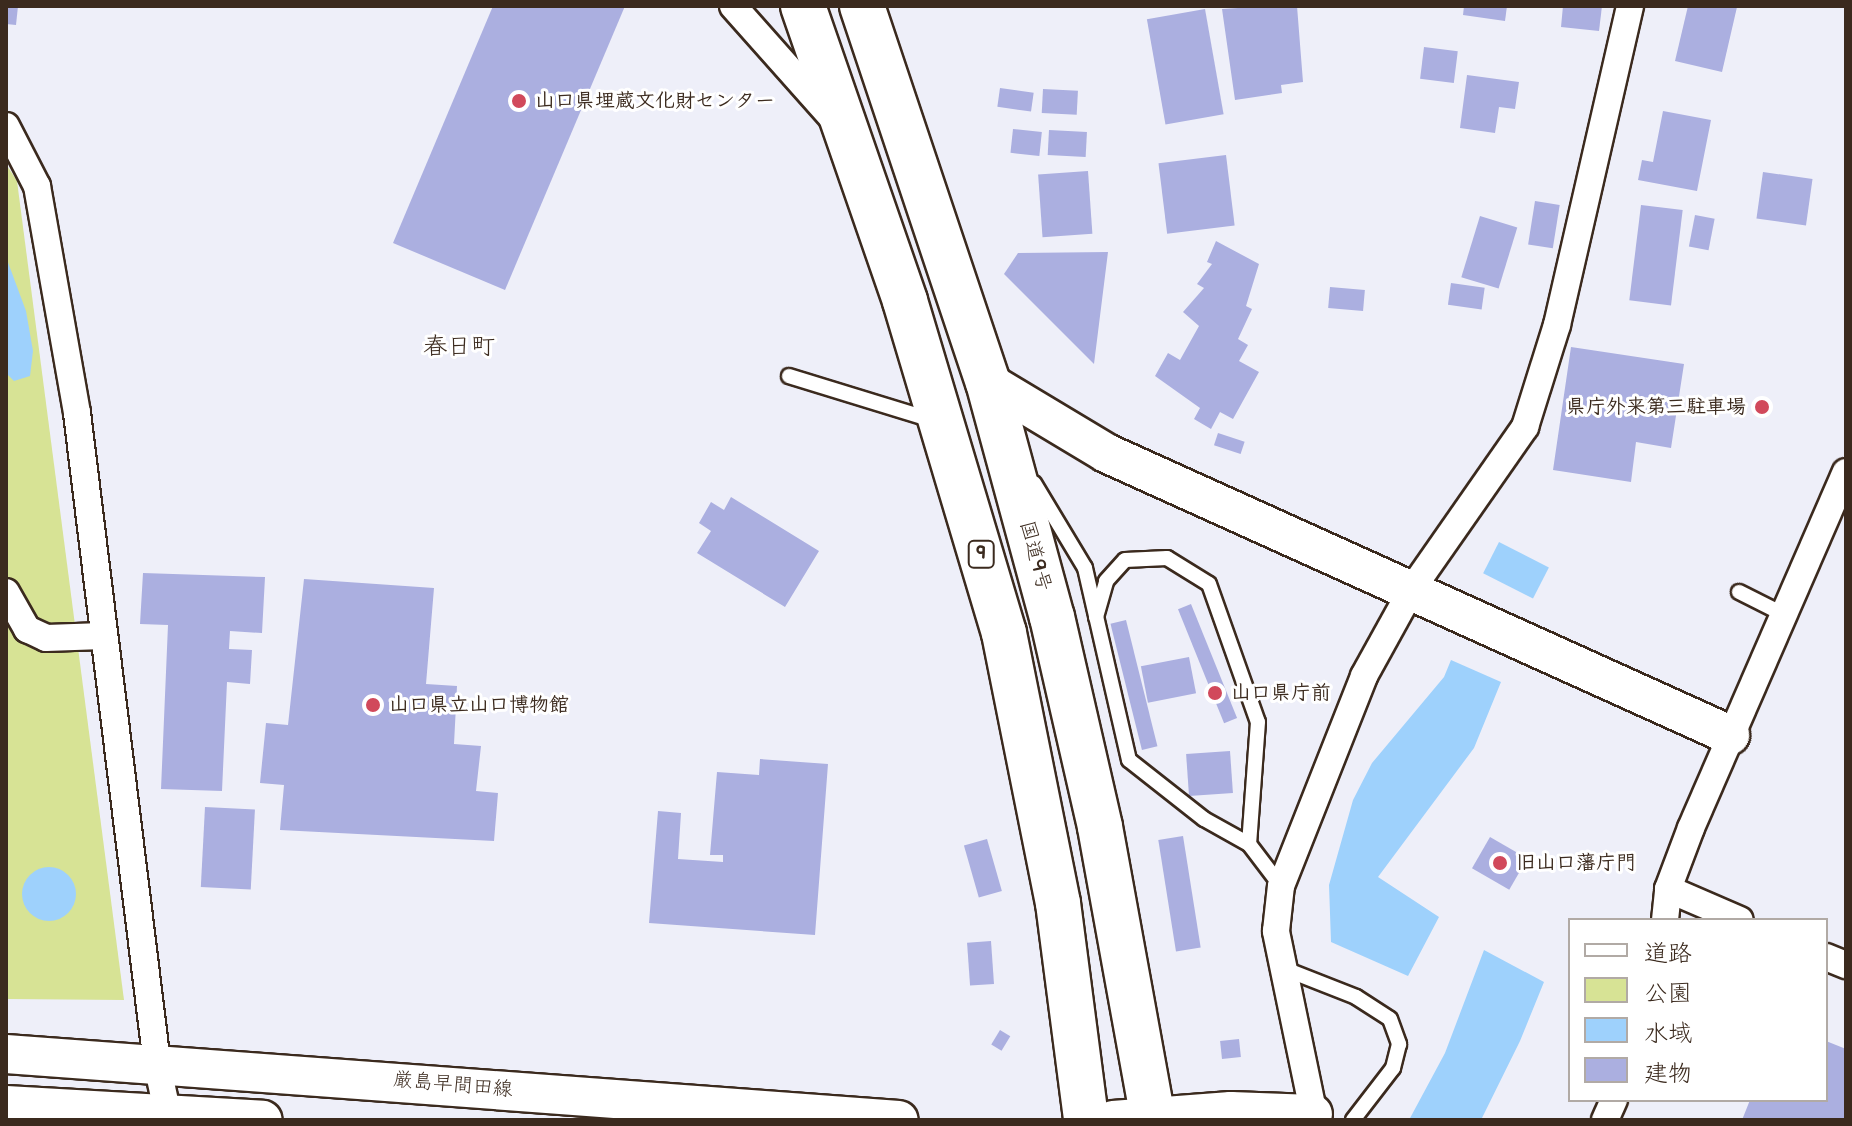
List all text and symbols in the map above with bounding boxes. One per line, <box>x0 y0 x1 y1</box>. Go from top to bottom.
place label: 山口県埋蔵文化財センター <box>535 89 775 113</box>
marker: 山口県埋蔵文化財センター <box>510 92 528 110</box>
district label: 春日町 <box>423 333 495 361</box>
place label: 県庁外来第三駐車場 <box>1566 395 1746 419</box>
marker: 県庁外来第三駐車場 <box>1753 398 1771 416</box>
street label: 国道9号 <box>1014 518 1056 594</box>
road number: 9 <box>967 540 995 568</box>
place label: 山口県庁前 <box>1231 681 1331 705</box>
marker: 山口県庁前 <box>1206 684 1224 702</box>
place label: 山口県立山口博物館 <box>389 693 569 717</box>
marker: 山口県立山口博物館 <box>364 696 382 714</box>
place label: 旧山口藩庁門 <box>1516 851 1636 875</box>
marker: 旧山口藩庁門 <box>1491 854 1509 872</box>
legend <box>1568 918 1828 1102</box>
text: 道路 <box>1644 939 1692 968</box>
text: 公園 <box>1644 979 1692 1008</box>
text: 水域 <box>1644 1019 1692 1048</box>
text: 建物 <box>1644 1059 1692 1088</box>
street label: 厳島早間田線 <box>392 1068 514 1102</box>

